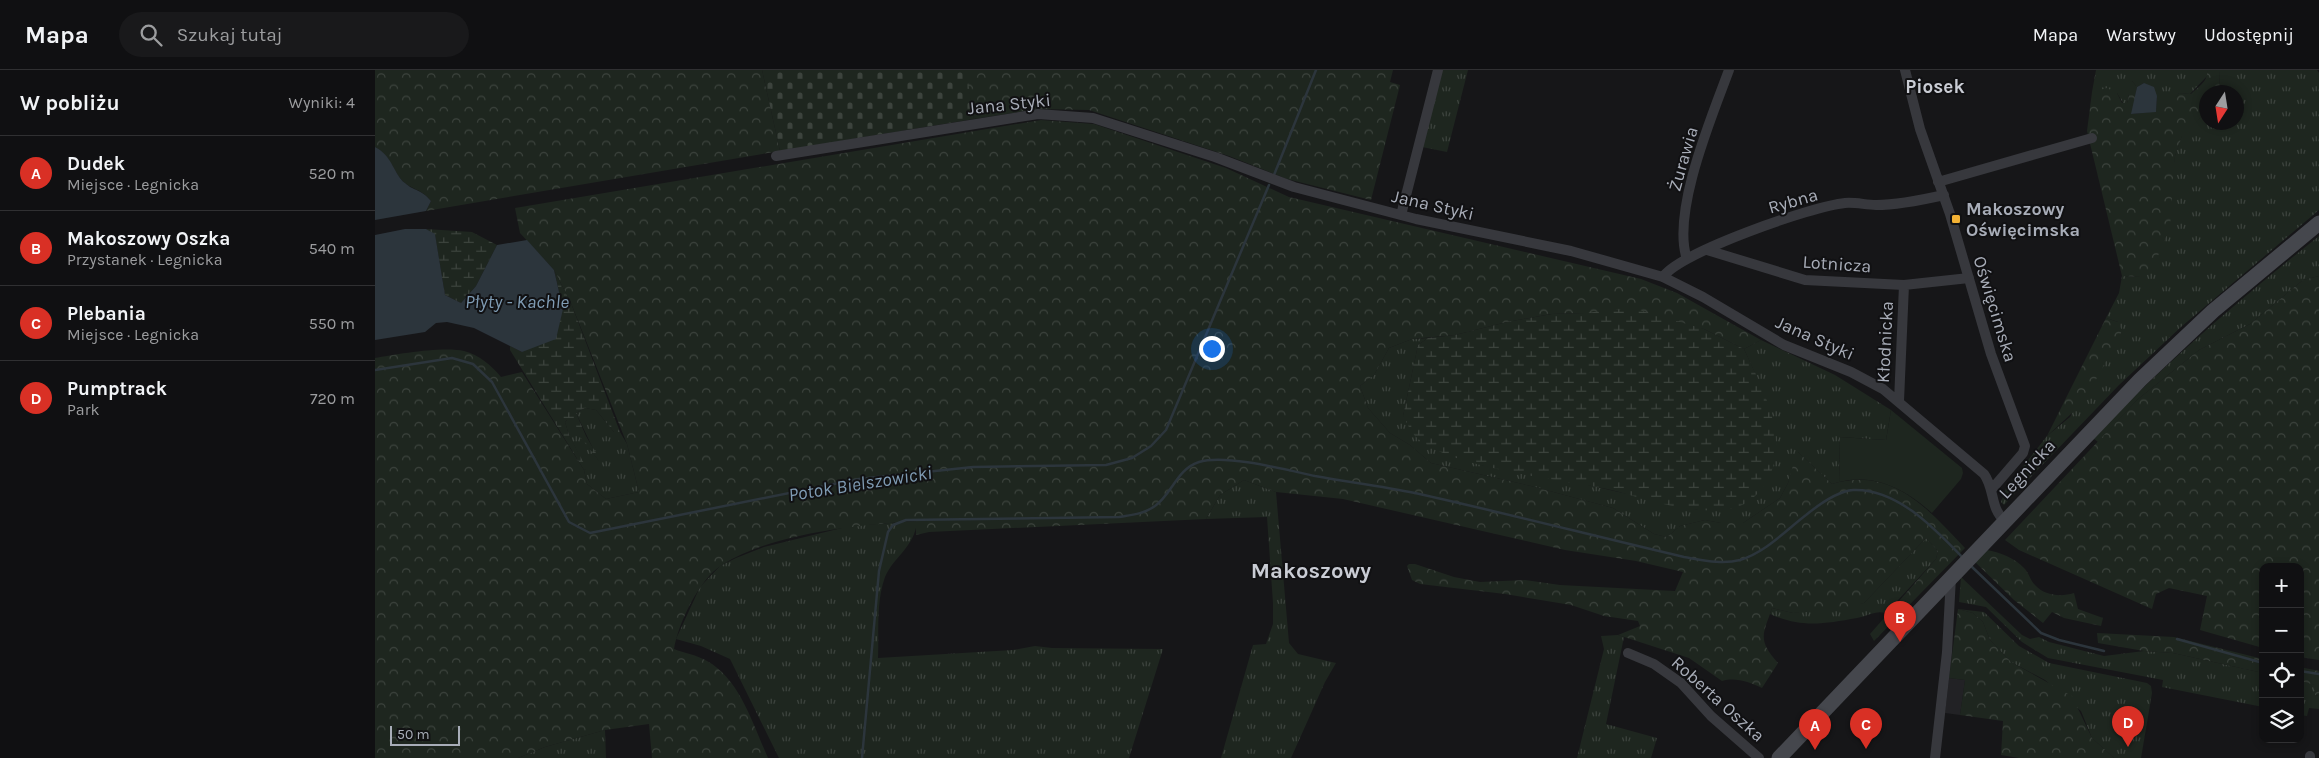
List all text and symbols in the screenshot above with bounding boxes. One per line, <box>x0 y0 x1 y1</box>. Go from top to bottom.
search box <box>119 12 469 57</box>
text: Mapa <box>25 21 89 49</box>
icon: search <box>137 21 165 49</box>
text: Szukaj tutaj <box>177 24 283 46</box>
text: Mapa <box>2033 24 2078 46</box>
text: Warstwy <box>2106 24 2176 46</box>
text: Udostępnij <box>2204 24 2294 46</box>
district label: Piosek <box>1905 76 1965 98</box>
north arrow <box>2199 85 2244 130</box>
street label: Jana Styki <box>966 89 1052 119</box>
text: W pobliżu <box>20 91 120 115</box>
text: Wyniki: 4 <box>289 93 355 112</box>
street label: Żurawia <box>1663 124 1703 194</box>
text: Dudek <box>67 153 125 175</box>
text: A <box>31 164 41 183</box>
text: 520 m <box>308 164 355 183</box>
text: Miejsce · Legnicka <box>67 175 199 194</box>
street label: Rybna <box>1766 183 1820 219</box>
street label: Jana Styki <box>1390 185 1476 225</box>
place label: Makoszowy Oświęcimska <box>1966 198 2080 241</box>
marker: Makoszowy Oświęcimska <box>1950 213 1962 225</box>
text: Makoszowy Oszka <box>67 228 230 250</box>
text: B <box>31 239 41 258</box>
text: 540 m <box>309 239 355 258</box>
text: Przystanek · Legnicka <box>67 250 223 269</box>
street label: Lotnicza <box>1802 251 1872 277</box>
street label: Oświęcimska <box>1968 253 2022 365</box>
water label: Płyty - Kachle <box>465 291 569 313</box>
street label: Kłodnicka <box>1872 300 1898 384</box>
text: Plebania <box>67 303 146 325</box>
street label: Jana Styki <box>1772 311 1858 365</box>
text: C <box>31 314 41 333</box>
text: 550 m <box>309 314 355 333</box>
text: Miejsce · Legnicka <box>67 325 199 344</box>
your location <box>1199 336 1225 362</box>
text: Pumptrack <box>67 378 167 400</box>
text: D <box>31 389 41 408</box>
text: 720 m <box>310 389 355 408</box>
text: Park <box>67 400 99 419</box>
street label: Legnicka <box>1994 435 2060 503</box>
water label: Potok Bielszowicki <box>787 462 934 506</box>
district label: Makoszowy <box>1251 558 1371 584</box>
map controls <box>2259 563 2304 743</box>
button: + <box>2259 563 2304 608</box>
pin: B <box>1884 601 1916 642</box>
button: − <box>2259 608 2304 653</box>
street label: Roberta Oszka <box>1667 651 1769 747</box>
button: locate <box>2259 653 2304 698</box>
button: layers <box>2259 698 2304 743</box>
pin: D <box>2112 706 2144 747</box>
pin: C <box>1850 708 1882 749</box>
pin: A <box>1799 709 1831 750</box>
scale bar <box>390 723 460 746</box>
text: 50 m <box>397 726 430 743</box>

